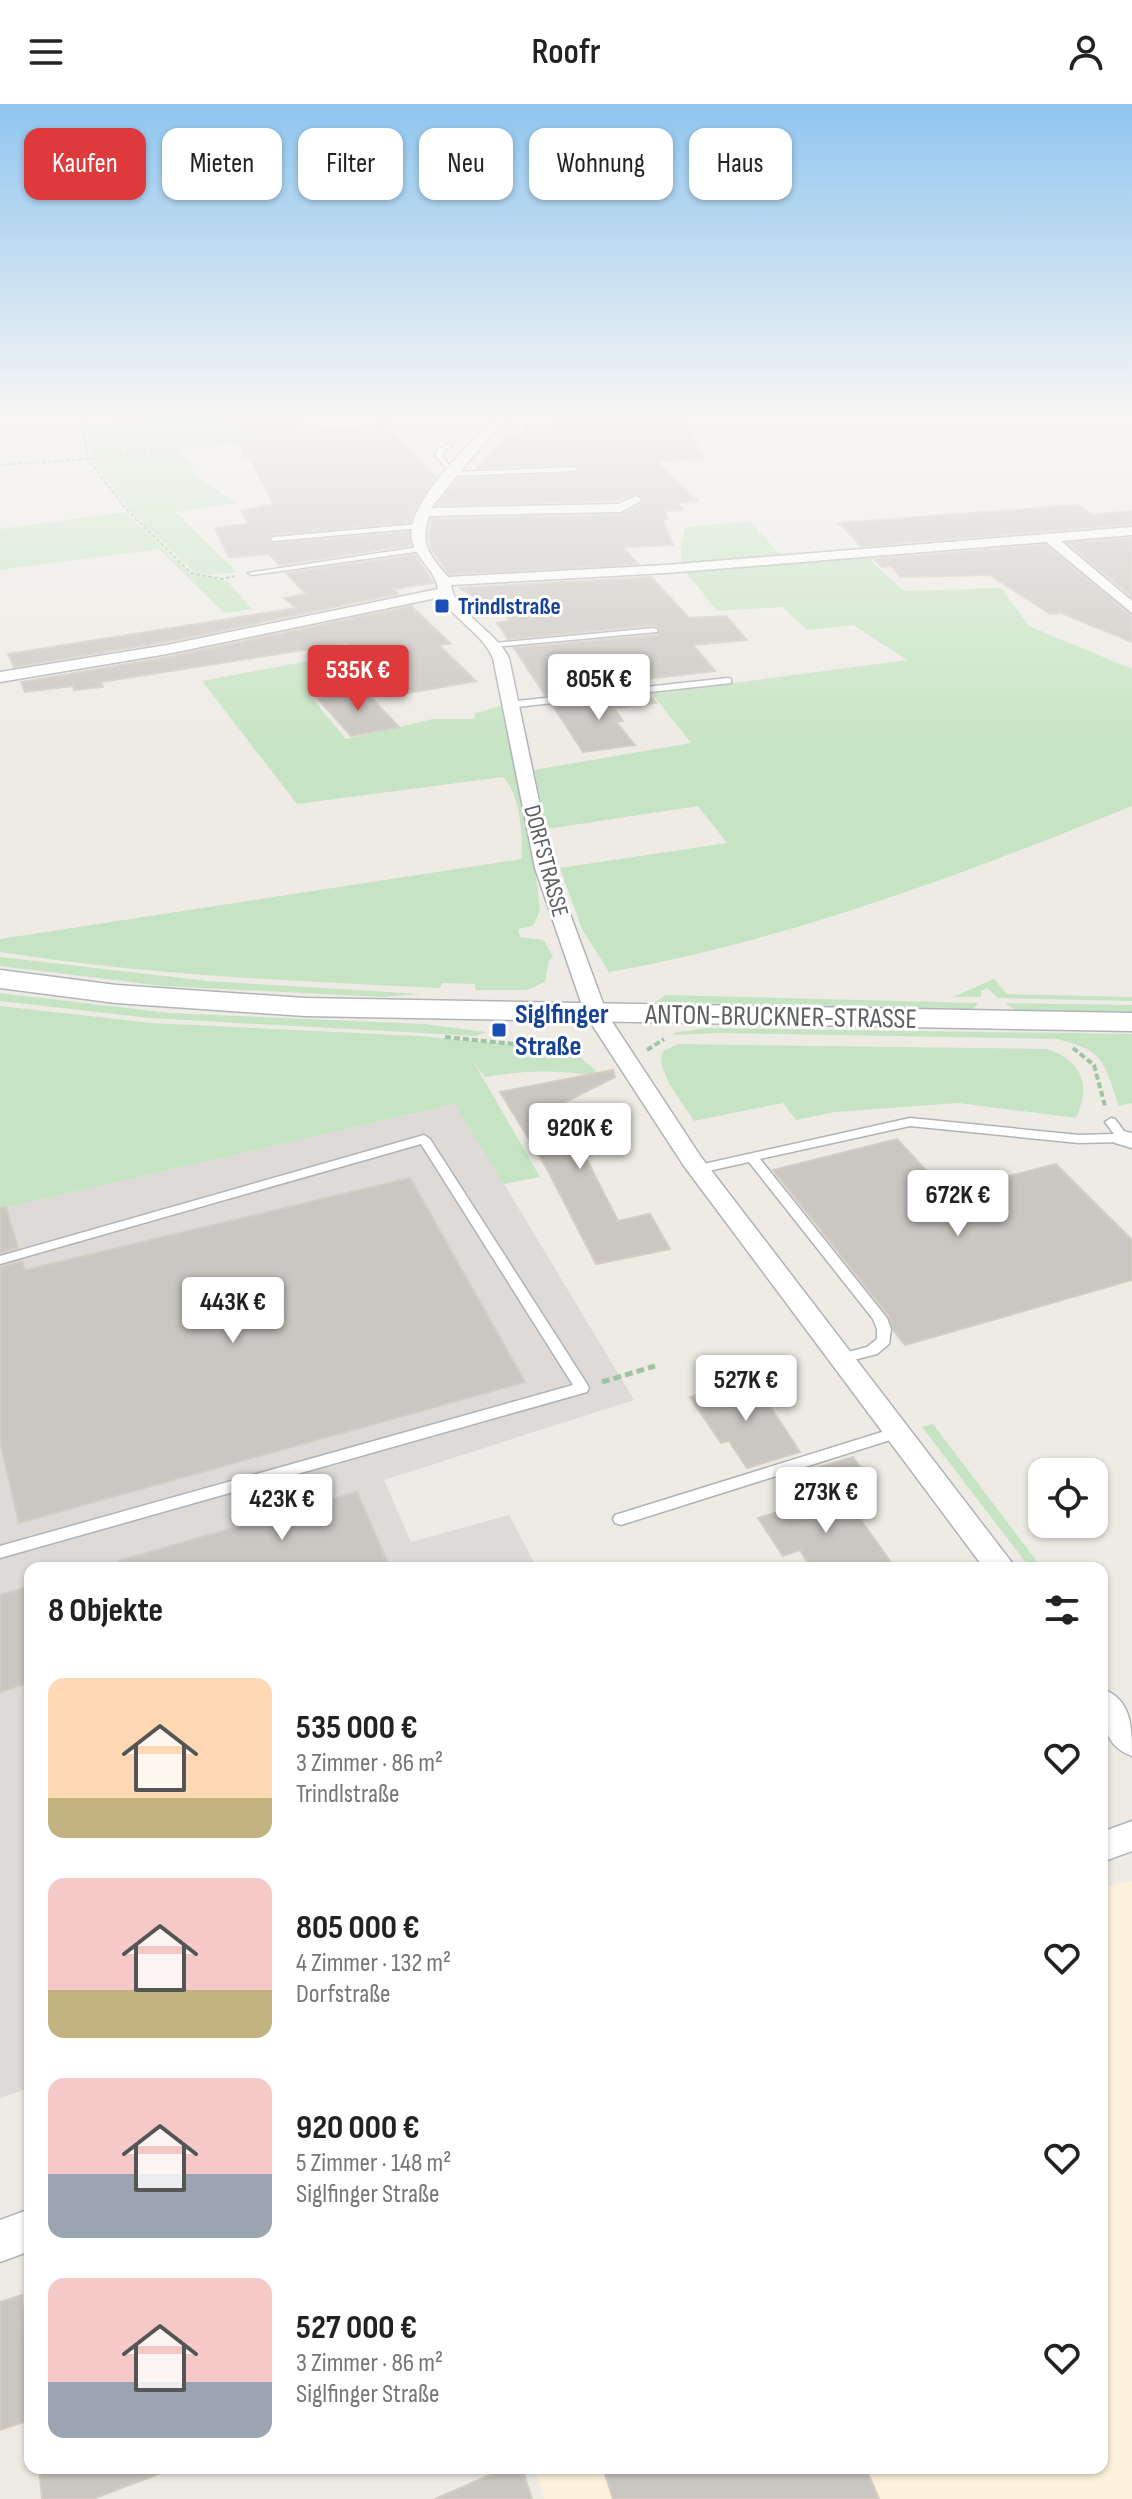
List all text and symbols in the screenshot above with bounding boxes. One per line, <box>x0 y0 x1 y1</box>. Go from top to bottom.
icon: menu <box>24 30 68 74</box>
icon: person <box>1064 30 1108 74</box>
text: Roofr <box>531 31 601 74</box>
chip: Kaufen <box>24 128 146 200</box>
chip: Mieten <box>162 128 282 200</box>
chip: Filter <box>298 128 403 200</box>
chip: Neu <box>419 128 513 200</box>
chip: Wohnung <box>529 128 673 200</box>
chip: Haus <box>689 128 792 200</box>
place label: Trindlstraße <box>458 592 561 621</box>
marker: Trindlstraße <box>433 597 451 615</box>
pin: 535K € <box>293 645 423 713</box>
pin: 805K € <box>534 654 664 722</box>
text: 535K € <box>326 655 390 686</box>
text: 805K € <box>566 664 632 695</box>
street label: DORFSTRASSE <box>517 802 575 920</box>
place label: Siglfinger Straße <box>515 998 609 1063</box>
street label: ANTON-BRUCKNER-STRASSE <box>644 998 917 1036</box>
marker: Siglfinger Straße <box>490 1021 508 1039</box>
pin: 920K € <box>515 1103 645 1171</box>
text: 920K € <box>547 1113 613 1144</box>
pin: 672K € <box>893 1170 1023 1238</box>
text: 672K € <box>925 1180 991 1211</box>
pin: 443K € <box>168 1277 298 1345</box>
text: 443K € <box>200 1287 266 1318</box>
pin: 527K € <box>681 1355 811 1423</box>
text: 527K € <box>714 1365 778 1396</box>
map controls <box>1028 1458 1108 1538</box>
button: locate <box>1028 1458 1108 1538</box>
pin: 273K € <box>761 1467 891 1535</box>
pin: 423K € <box>217 1474 347 1542</box>
text: 273K € <box>794 1477 858 1508</box>
text: 423K € <box>249 1484 315 1515</box>
icon: filters <box>1040 1588 1084 1632</box>
text: 8 Objekte <box>48 1590 163 1631</box>
text: 535 000 € <box>296 1707 418 1748</box>
icon: home <box>112 1710 208 1806</box>
icon: heart <box>1040 1736 1084 1780</box>
text: 3 Zimmer · 86 m² <box>296 1748 443 1779</box>
text: Trindlstraße <box>296 1779 399 1810</box>
text: 805 000 € <box>296 1907 420 1948</box>
icon: home <box>112 1910 208 2006</box>
icon: heart <box>1040 1936 1084 1980</box>
text: 4 Zimmer · 132 m² <box>296 1948 451 1979</box>
text: Dorfstraße <box>296 1979 391 2010</box>
text: 920 000 € <box>296 2107 420 2148</box>
icon: home <box>112 2110 208 2206</box>
icon: heart <box>1040 2136 1084 2180</box>
text: 5 Zimmer · 148 m² <box>296 2148 451 2179</box>
text: Siglfinger Straße <box>296 2179 439 2210</box>
text: 527 000 € <box>296 2307 417 2348</box>
icon: home <box>112 2310 208 2406</box>
icon: heart <box>1040 2336 1084 2380</box>
text: 3 Zimmer · 86 m² <box>296 2348 443 2379</box>
text: Siglfinger Straße <box>296 2379 439 2410</box>

